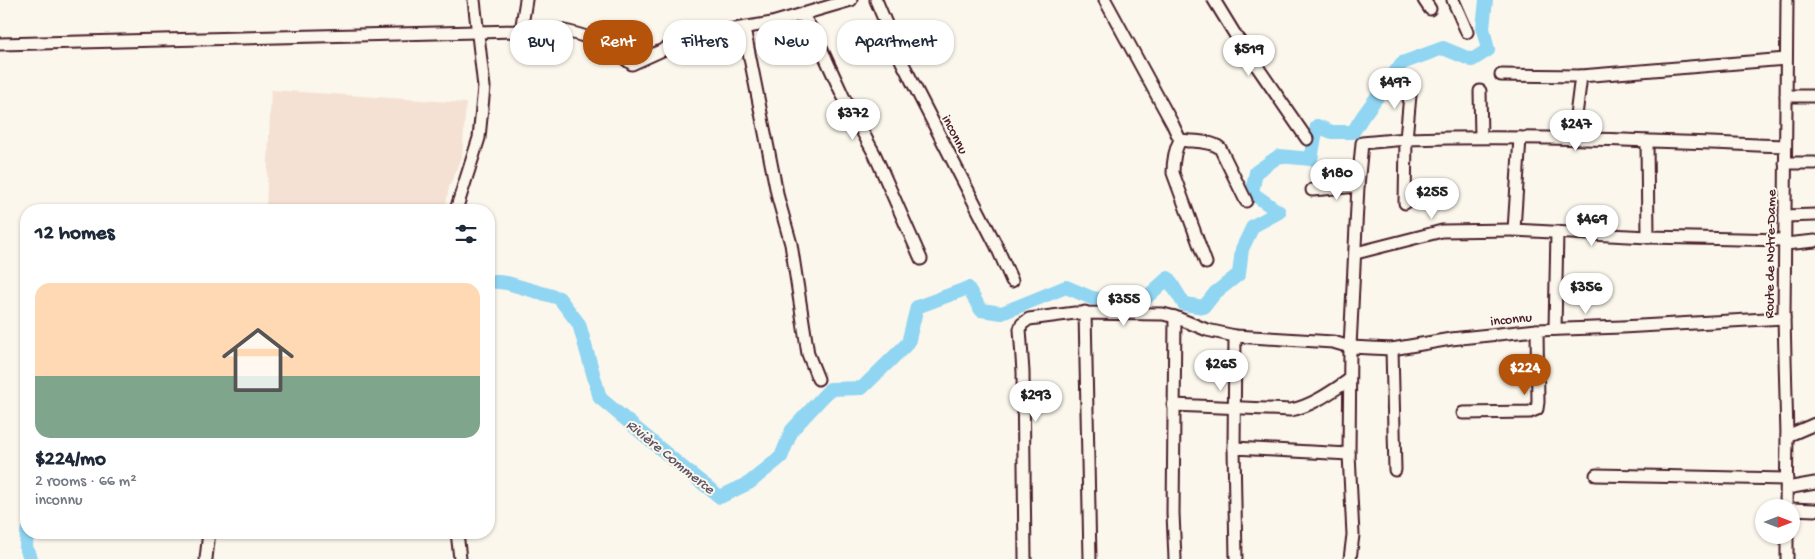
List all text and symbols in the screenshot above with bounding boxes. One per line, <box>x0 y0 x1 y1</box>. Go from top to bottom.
chip: Buy <box>510 20 573 65</box>
chip: Rent <box>583 20 653 65</box>
chip: Filters <box>663 20 746 65</box>
chip: New <box>756 20 827 65</box>
chip: Apartment <box>837 20 954 65</box>
pin: $519 <box>1219 34 1279 77</box>
text: $519 <box>1234 41 1264 60</box>
pin: $497 <box>1365 68 1425 110</box>
text: $497 <box>1379 74 1411 93</box>
pin: $372 <box>823 98 883 141</box>
text: $372 <box>837 105 869 124</box>
pin: $247 <box>1546 110 1606 152</box>
street label: inconnu <box>937 113 971 158</box>
text: $247 <box>1561 116 1591 135</box>
pin: $180 <box>1307 158 1367 201</box>
text: $180 <box>1321 165 1353 184</box>
pin: $255 <box>1402 178 1462 220</box>
text: $255 <box>1416 184 1448 203</box>
street label: Route de Notre-Dame <box>1762 189 1781 319</box>
pin: $469 <box>1562 204 1622 247</box>
text: $469 <box>1577 211 1607 230</box>
icon: filters <box>452 220 480 248</box>
text: 12 homes <box>35 222 114 247</box>
pin: $356 <box>1556 272 1616 315</box>
text: $356 <box>1570 279 1602 298</box>
pin: $355 <box>1094 284 1154 327</box>
text: $355 <box>1108 291 1140 310</box>
street label: inconnu <box>1490 310 1533 331</box>
icon: home <box>213 315 303 405</box>
pin: $265 <box>1191 350 1251 392</box>
pin: $224 <box>1495 354 1555 396</box>
text: $265 <box>1205 356 1237 375</box>
text: $224 <box>1510 360 1540 379</box>
pin: $293 <box>1006 380 1066 423</box>
text: $293 <box>1020 387 1052 406</box>
water label: Rivière Commerce <box>622 416 719 499</box>
text: $224/mo <box>35 448 106 473</box>
text: 2 rooms · 66 m² <box>35 473 136 492</box>
text: inconnu <box>35 492 83 511</box>
north arrow <box>1755 499 1800 544</box>
map controls <box>1755 499 1800 544</box>

